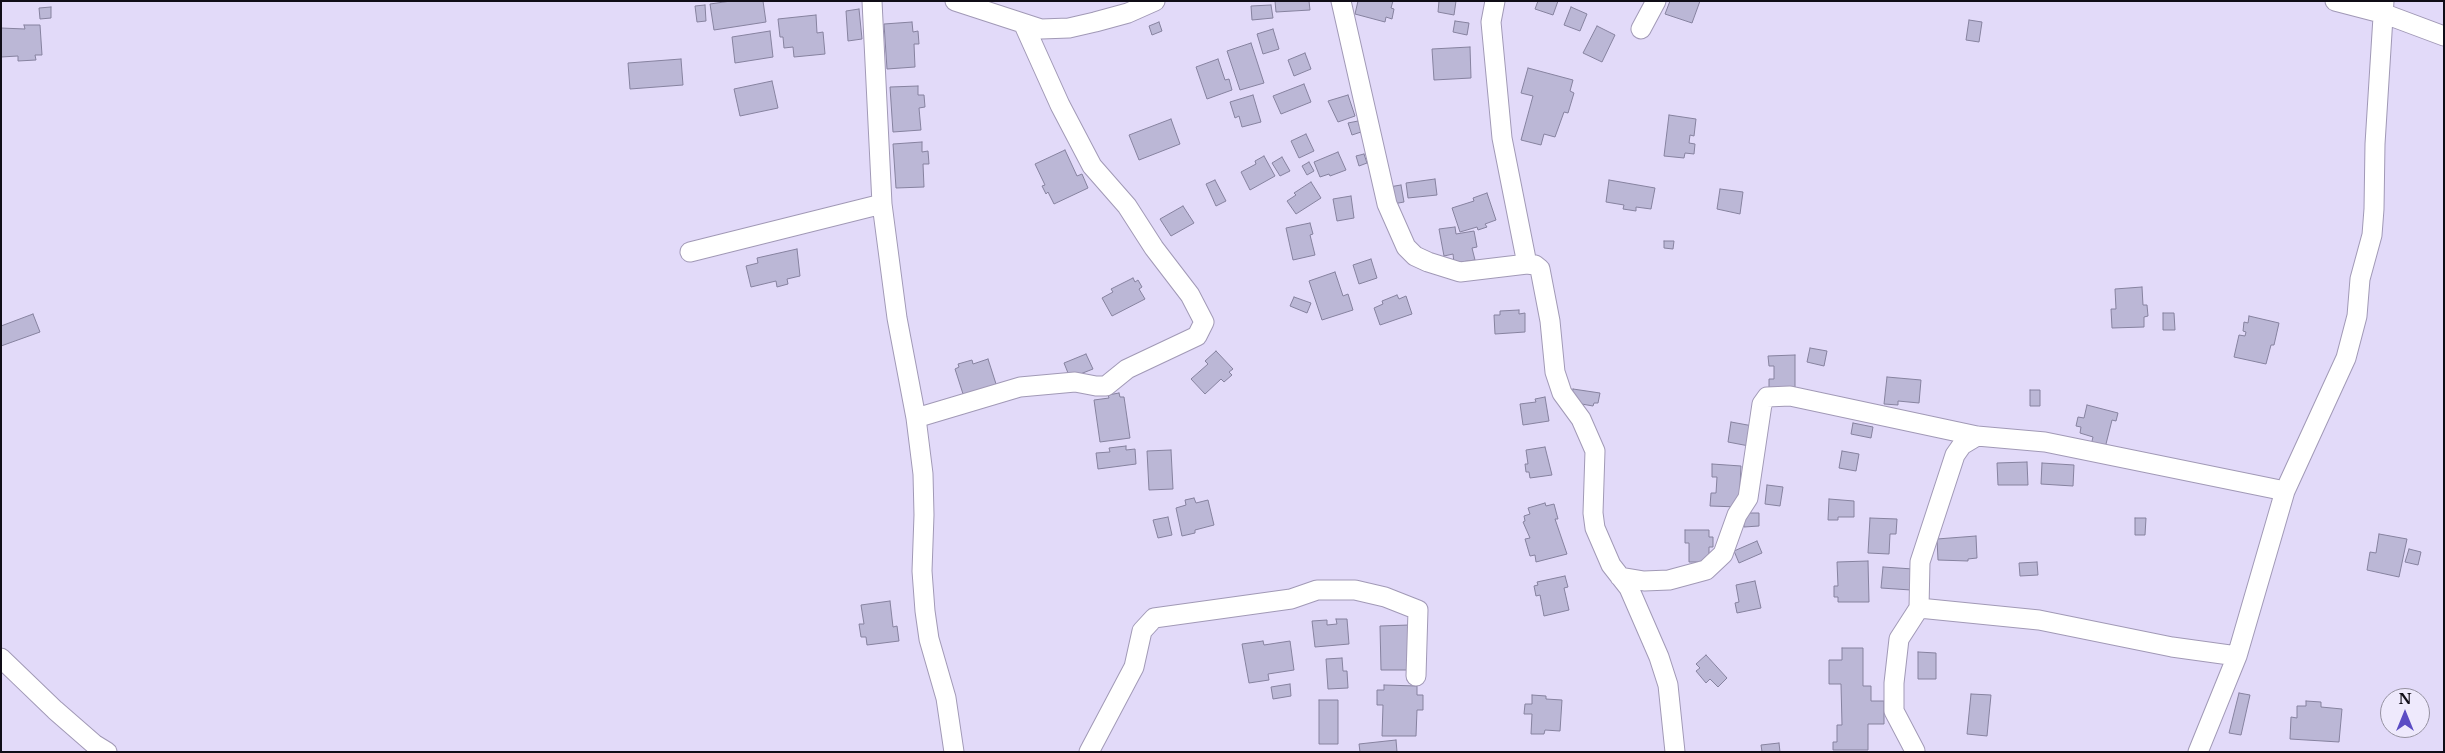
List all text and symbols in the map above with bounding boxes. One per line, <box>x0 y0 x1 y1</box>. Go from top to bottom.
north arrow <box>2380 688 2430 738</box>
text: N <box>2398 690 2412 708</box>

